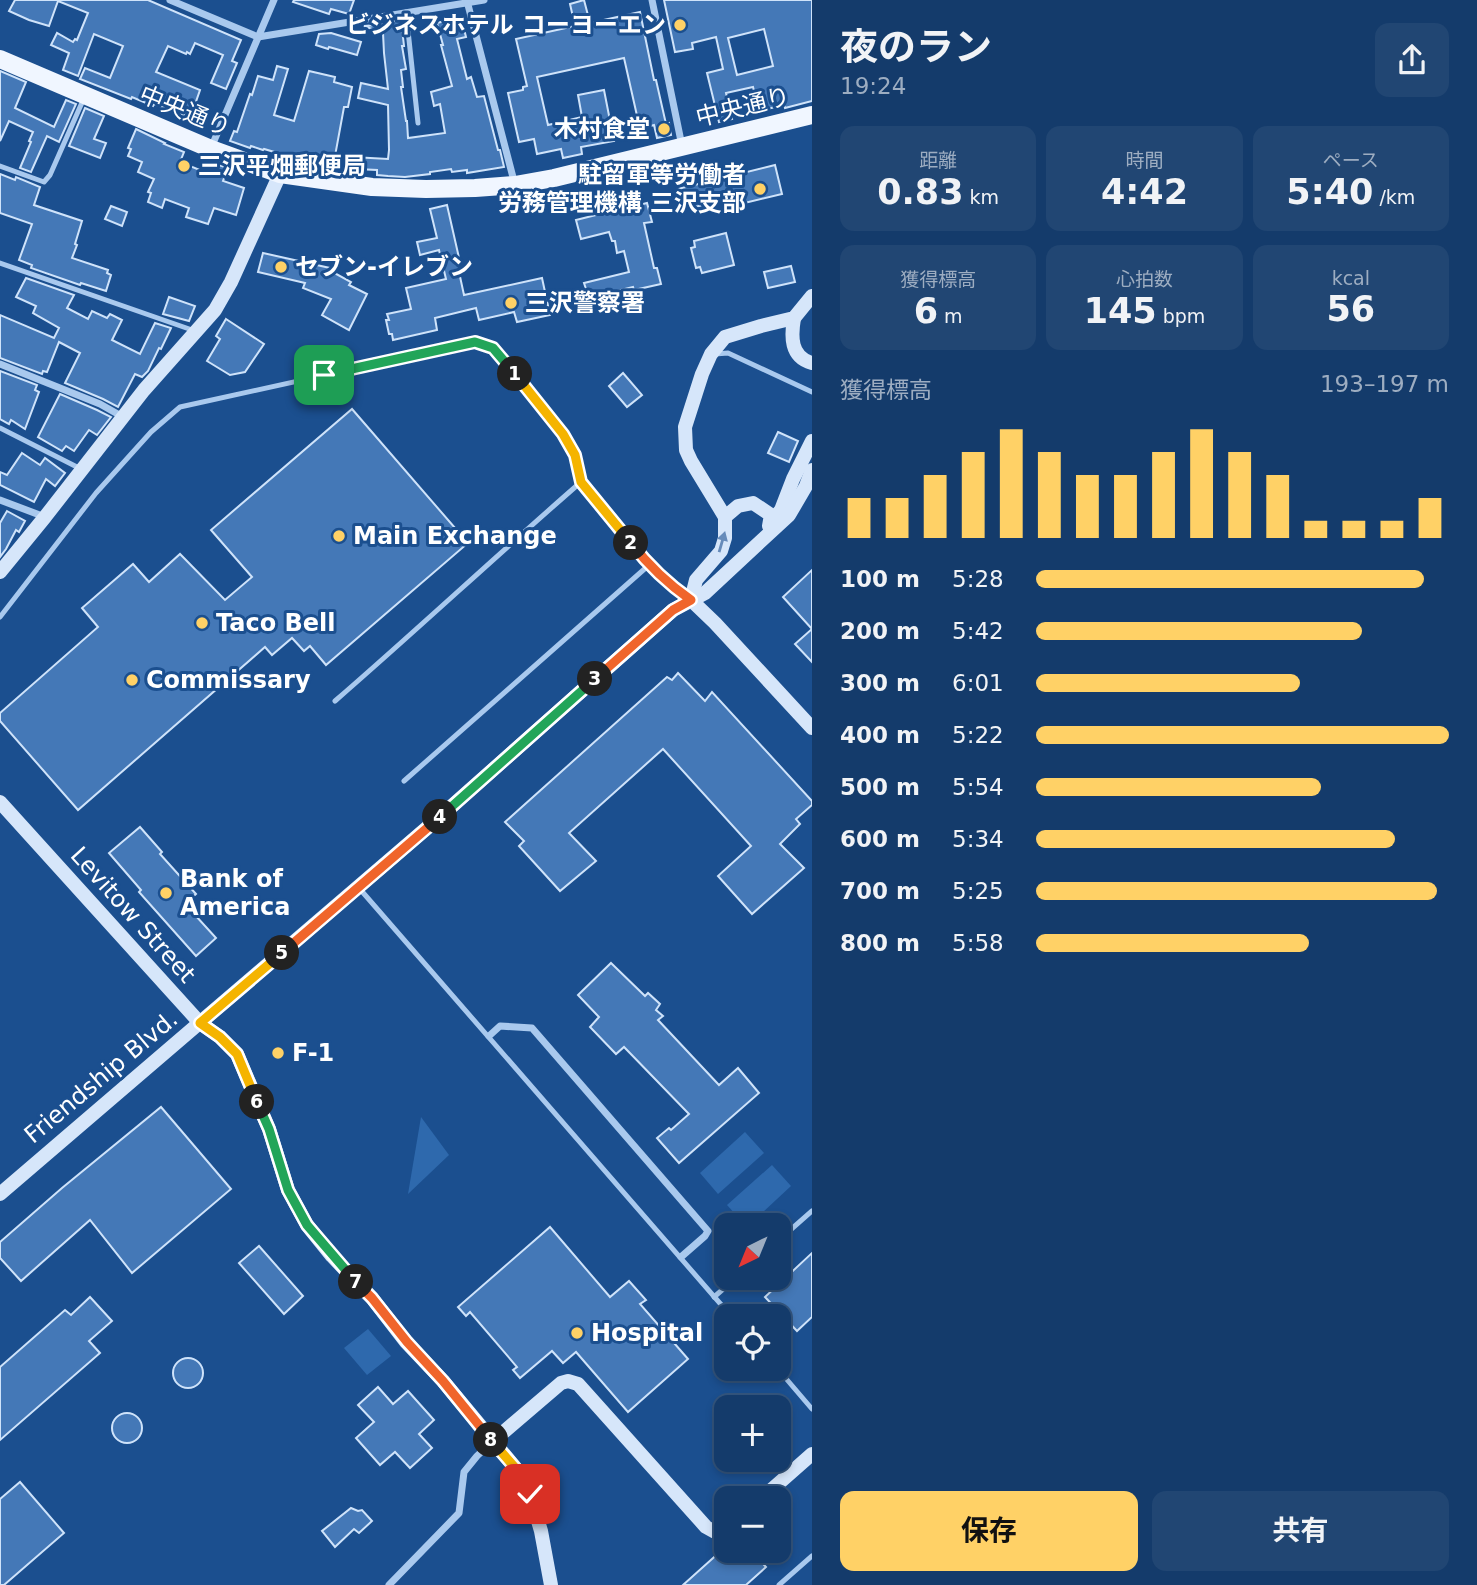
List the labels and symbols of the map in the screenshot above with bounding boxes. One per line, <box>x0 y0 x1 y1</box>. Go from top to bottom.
place label: ビジネスホテル コーヨーエン <box>346 11 666 39</box>
marker: ビジネスホテル コーヨーエン <box>672 17 688 33</box>
street label: 中央通り <box>135 80 235 142</box>
street label: 中央通り <box>693 82 793 132</box>
place label: 木村食堂 <box>554 115 650 143</box>
marker: 木村食堂 <box>656 121 672 137</box>
place label: 三沢平畑郵便局 <box>198 152 366 180</box>
marker: 三沢平畑郵便局 <box>176 158 192 174</box>
place label: 駐留軍等労働者 労務管理機構 三沢支部 <box>498 161 746 217</box>
marker: 駐留軍等労働者 労務管理機構 三沢支部 <box>752 181 768 197</box>
place label: セブン-イレブン <box>295 253 473 281</box>
marker: セブン-イレブン <box>273 259 289 275</box>
place label: 三沢警察署 <box>525 289 645 317</box>
marker: 三沢警察署 <box>503 295 519 311</box>
pin <box>294 345 354 405</box>
pin: 1 <box>498 356 532 392</box>
place label: Main Exchange <box>353 522 557 550</box>
pin: 2 <box>614 526 648 560</box>
marker: Main Exchange <box>331 528 347 544</box>
one-way arrow <box>718 531 728 552</box>
place label: Taco Bell <box>216 609 336 637</box>
marker: Taco Bell <box>194 615 210 631</box>
pin: 3 <box>578 662 612 696</box>
place label: Commissary <box>146 666 311 694</box>
marker: Commissary <box>124 672 140 688</box>
pin: 4 <box>422 800 458 834</box>
street label: Levitow Street <box>65 841 201 989</box>
place label: Bank of America <box>180 865 290 921</box>
marker: Bank of America <box>158 885 174 901</box>
pin: 5 <box>264 936 300 970</box>
street label: Friendship Blvd. <box>19 1005 183 1149</box>
place label: F-1 <box>292 1039 334 1067</box>
marker: F-1 <box>270 1045 286 1061</box>
pin: 6 <box>240 1084 274 1120</box>
north arrow <box>714 1213 791 1290</box>
pin: 7 <box>338 1264 374 1300</box>
place label: Hospital <box>591 1319 703 1347</box>
marker: Hospital <box>569 1325 585 1341</box>
pin: 8 <box>474 1422 508 1458</box>
pin <box>500 1464 560 1524</box>

